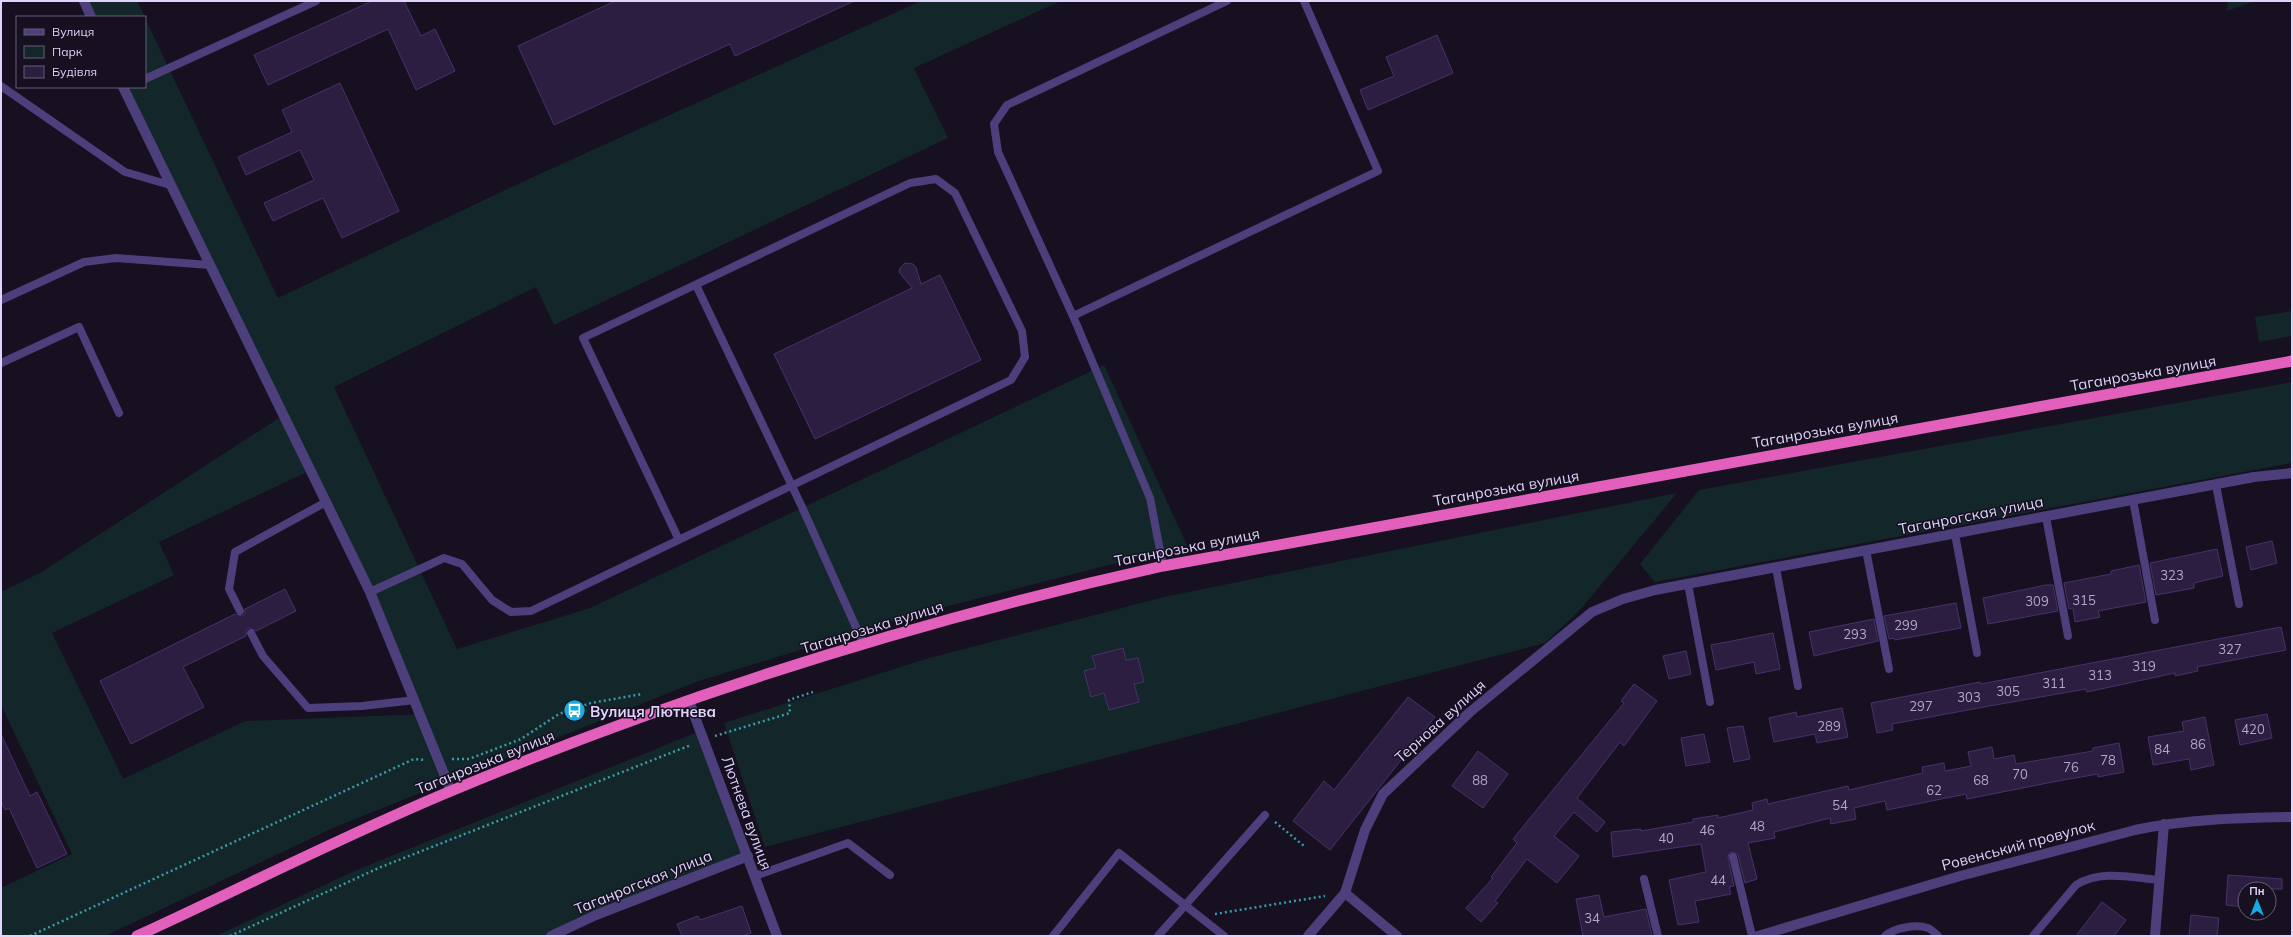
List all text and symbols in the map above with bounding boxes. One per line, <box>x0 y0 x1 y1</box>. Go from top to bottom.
legend <box>16 16 146 88</box>
text: Вулиця <box>52 24 94 39</box>
text: Парк <box>52 44 83 59</box>
text: Будівля <box>52 64 97 79</box>
street label: Таганрозька вулиця <box>2069 351 2217 395</box>
street label: Таганрозька вулиця <box>1751 408 1899 452</box>
street label: Таганрозька вулиця <box>1432 466 1580 510</box>
street label: Таганрогская улица <box>1897 492 2045 538</box>
street label: Таганрозька вулиця <box>1113 524 1261 570</box>
house number: 323 <box>2160 567 2184 583</box>
house number: 315 <box>2072 592 2096 608</box>
house number: 309 <box>2025 593 2049 609</box>
street label: Таганрозька вулиця <box>799 596 945 658</box>
house number: 299 <box>1894 617 1918 633</box>
house number: 293 <box>1843 626 1867 642</box>
house number: 327 <box>2218 641 2242 657</box>
house number: 319 <box>2132 658 2156 674</box>
house number: 313 <box>2088 667 2112 683</box>
street label: Тернова вулиця <box>1391 675 1489 767</box>
house number: 311 <box>2042 675 2066 691</box>
house number: 305 <box>1996 683 2020 699</box>
house number: 303 <box>1957 689 1981 705</box>
bus stop icon: Вулиця Лютнева <box>562 698 588 724</box>
house number: 297 <box>1909 698 1933 714</box>
place label: Вулиця Лютнева <box>590 702 716 721</box>
house number: 289 <box>1817 718 1841 734</box>
house number: 420 <box>2241 721 2265 737</box>
street label: Таганрозька вулиця <box>413 725 557 799</box>
house number: 86 <box>2190 736 2206 752</box>
house number: 84 <box>2154 741 2170 757</box>
house number: 78 <box>2100 752 2116 768</box>
street label: Лютнева вулиця <box>718 753 776 873</box>
house number: 76 <box>2063 759 2079 775</box>
house number: 70 <box>2012 766 2028 782</box>
house number: 88 <box>1472 772 1488 788</box>
house number: 68 <box>1973 772 1989 788</box>
house number: 62 <box>1926 782 1942 798</box>
house number: 54 <box>1832 797 1848 813</box>
street label: Ровенський провулок <box>1939 815 2098 875</box>
house number: 48 <box>1749 818 1765 834</box>
house number: 46 <box>1699 822 1715 838</box>
house number: 40 <box>1658 830 1674 846</box>
street label: Таганрогская улица <box>571 846 715 918</box>
house number: 44 <box>1710 872 1726 888</box>
north arrow <box>2237 881 2277 921</box>
text: Пн <box>2249 884 2265 898</box>
house number: 34 <box>1584 910 1600 926</box>

